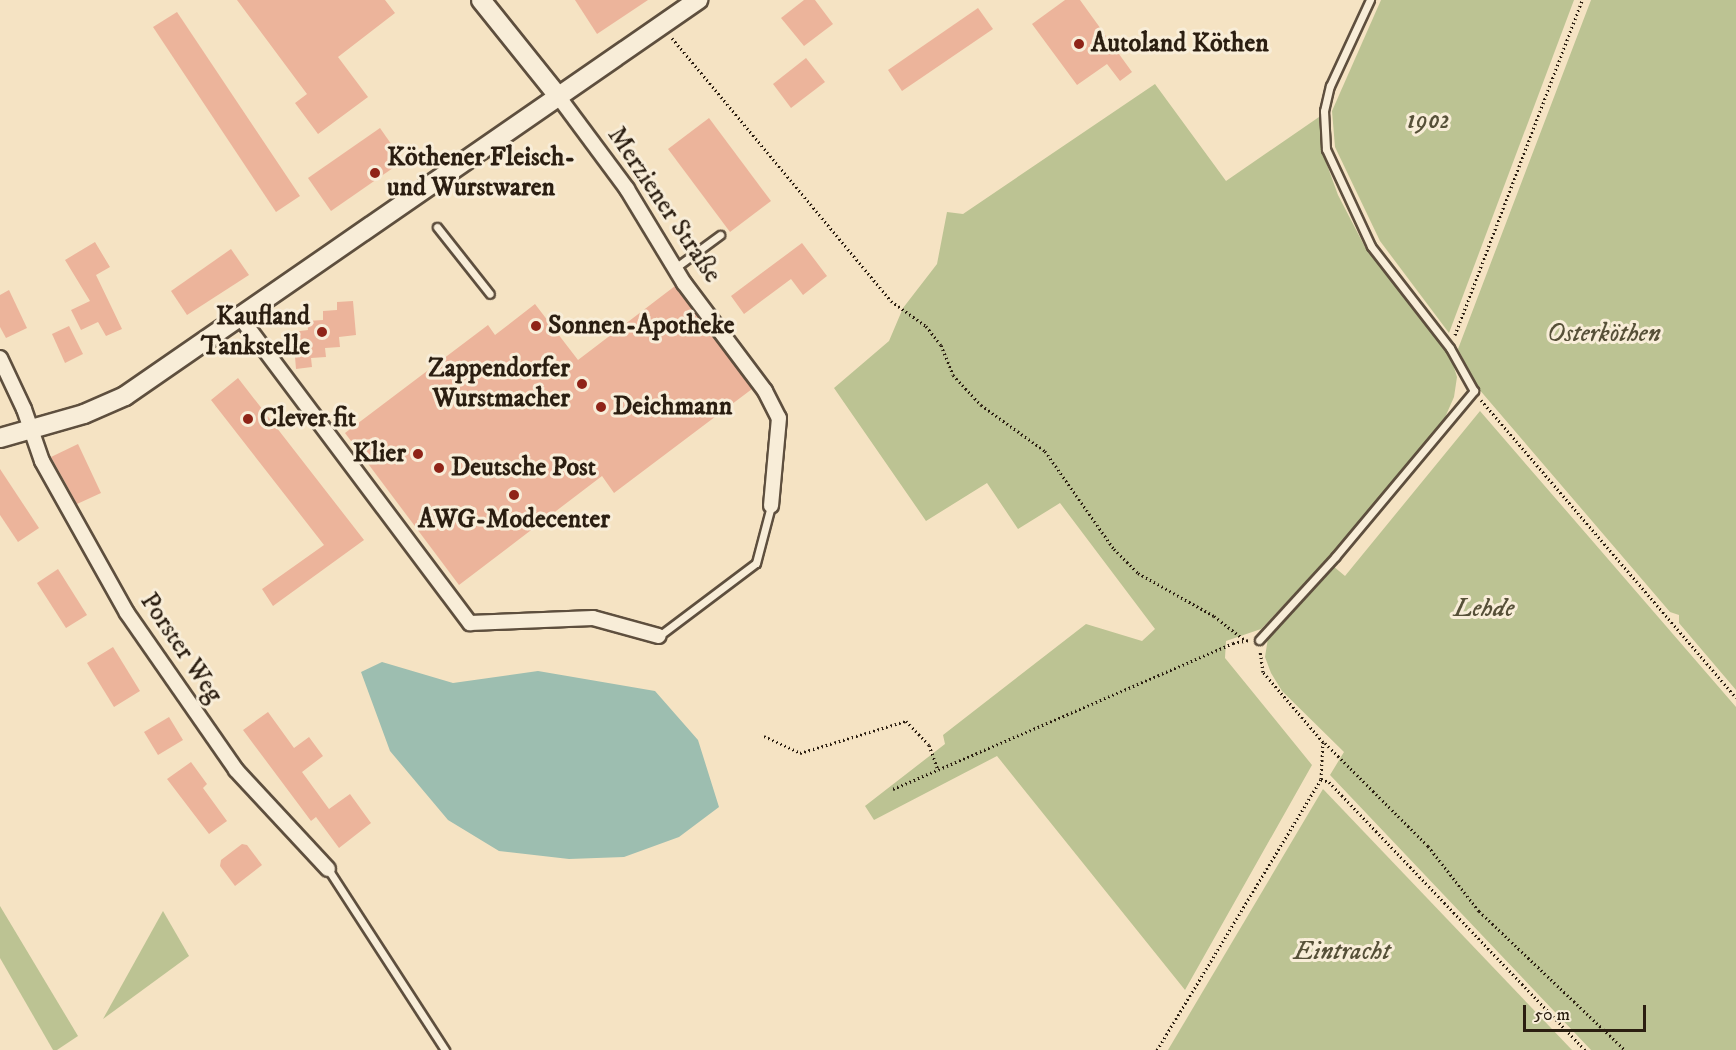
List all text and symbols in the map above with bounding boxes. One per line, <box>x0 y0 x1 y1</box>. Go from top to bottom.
place label: Autoland Köthen <box>1091 28 1269 60</box>
marker: Autoland Köthen <box>1072 37 1086 51</box>
park label: 1902 <box>1406 105 1450 137</box>
street label: Merziener Straße <box>600 121 728 289</box>
place label: Köthener Fleisch- und Wurstwaren <box>387 142 575 204</box>
marker: Köthener Fleisch- und Wurstwaren <box>368 166 382 180</box>
place label: Kaufland Tankstelle <box>201 301 310 362</box>
place label: Sonnen-Apotheke <box>548 310 735 342</box>
park label: Osterköthen <box>1547 318 1661 350</box>
marker: Sonnen-Apotheke <box>529 319 543 333</box>
marker: Kaufland Tankstelle <box>315 325 329 339</box>
place label: Zappendorfer Wurstmacher <box>428 353 570 414</box>
marker: Zappendorfer Wurstmacher <box>575 377 589 391</box>
place label: Deichmann <box>613 391 732 423</box>
marker: Deichmann <box>594 400 608 414</box>
place label: Clever fit <box>260 403 356 435</box>
marker: Clever fit <box>241 412 255 426</box>
place label: Klier <box>353 438 406 470</box>
marker: Klier <box>411 447 425 461</box>
place label: Deutsche Post <box>451 452 596 484</box>
marker: Deutsche Post <box>432 461 446 475</box>
marker: AWG-Modecenter <box>507 488 521 502</box>
place label: AWG-Modecenter <box>418 504 610 536</box>
street label: Porster Weg <box>133 587 229 709</box>
park label: Lehde <box>1454 593 1514 625</box>
park label: Eintracht <box>1294 936 1390 968</box>
scale bar <box>1526 993 1649 1031</box>
text: 50 m <box>1534 1004 1570 1026</box>

